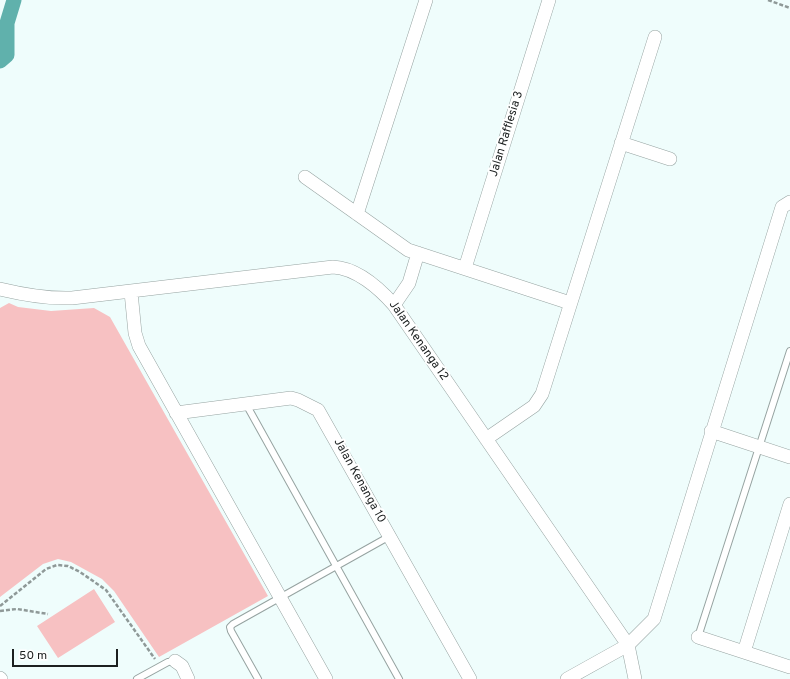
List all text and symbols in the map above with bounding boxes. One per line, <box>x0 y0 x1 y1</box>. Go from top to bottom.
street label: Jalan Rafflesia 3 <box>487 89 527 179</box>
street label: Jalan Kenanga 12 <box>385 298 451 384</box>
street label: Jalan Kenanga 10 <box>330 436 388 526</box>
scale bar <box>14 641 120 667</box>
text: 50 m <box>19 648 47 664</box>

